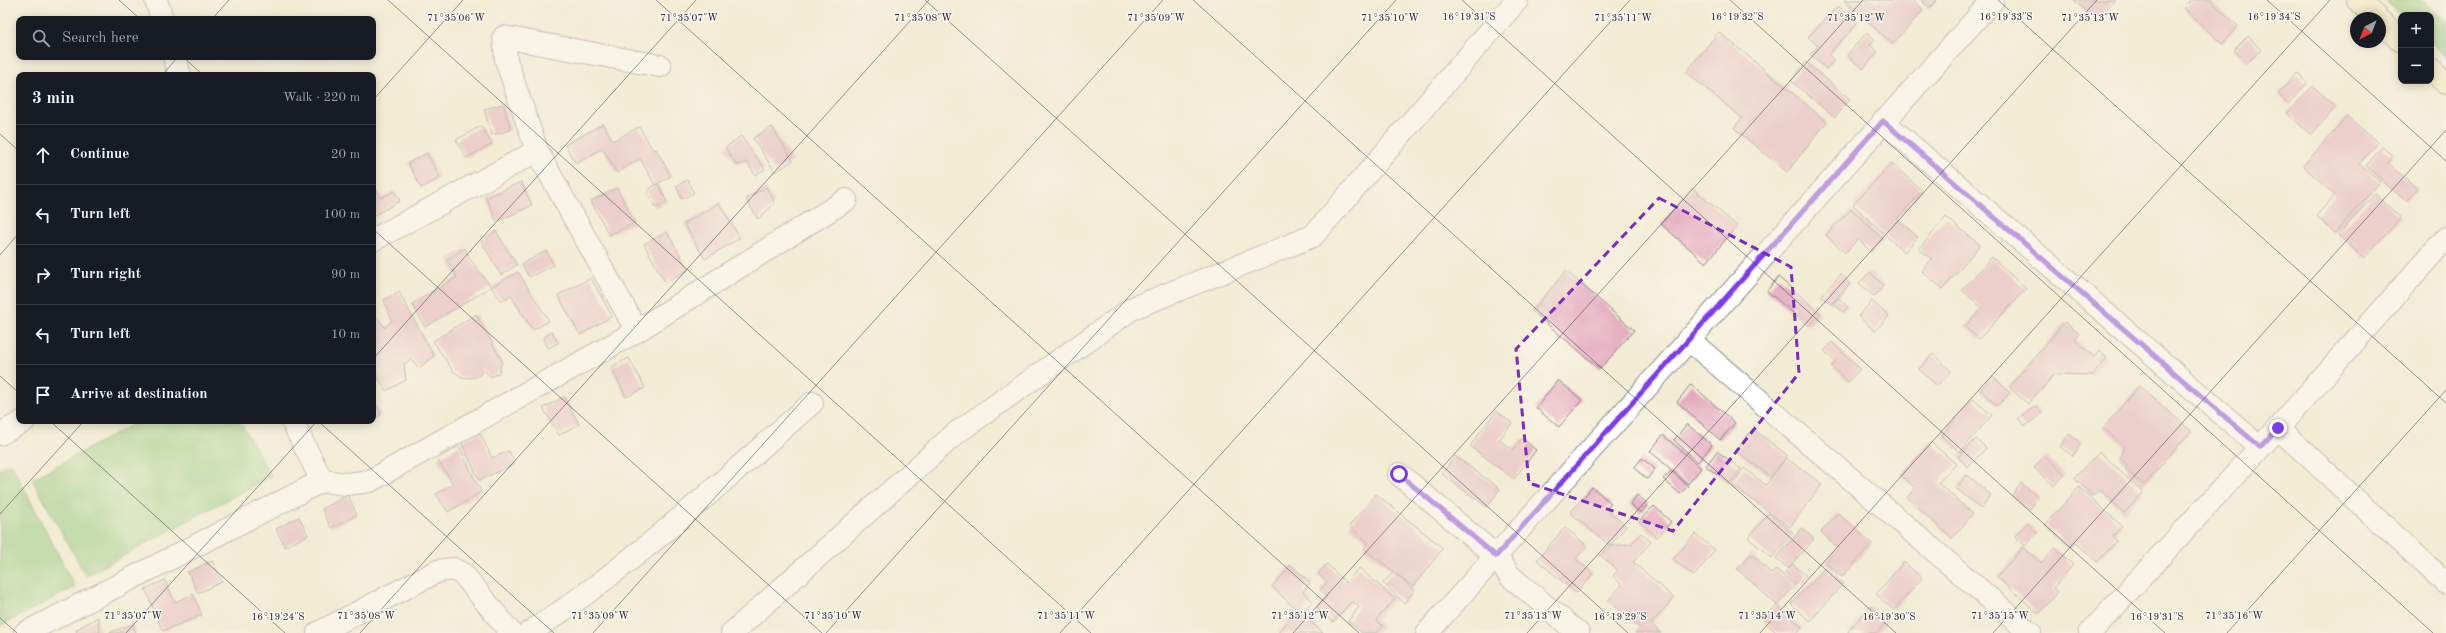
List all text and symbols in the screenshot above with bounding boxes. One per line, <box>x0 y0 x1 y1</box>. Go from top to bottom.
text: 16°19'31"S <box>1442 12 1496 22</box>
text: 16°19'32"S <box>1710 12 1764 22</box>
text: 16°19'33"S <box>1979 12 2033 22</box>
text: 16°19'34"S <box>2247 12 2301 22</box>
north arrow <box>2350 12 2386 48</box>
map controls <box>2398 12 2434 84</box>
button: + <box>2398 12 2434 48</box>
text: 71°35'06"W <box>427 13 485 23</box>
text: 71°35'07"W <box>660 13 718 23</box>
text: 71°35'08"W <box>894 13 952 23</box>
text: 71°35'09"W <box>1127 13 1185 23</box>
text: 71°35'10"W <box>1361 13 1419 23</box>
text: 71°35'11"W <box>1594 13 1652 23</box>
text: 71°35'12"W <box>1827 13 1885 23</box>
text: 71°35'13"W <box>2061 13 2119 23</box>
search box <box>16 16 376 60</box>
icon: search <box>30 27 52 49</box>
text: Search here <box>62 31 139 46</box>
button: − <box>2398 48 2434 84</box>
text: 3 min <box>32 90 75 107</box>
text: Walk · 220 m <box>283 91 360 104</box>
icon: ahead <box>32 144 54 166</box>
text: Continue <box>70 147 129 162</box>
text: 20 m <box>331 148 360 161</box>
icon: left <box>32 204 54 226</box>
text: Turn left <box>70 207 130 222</box>
text: 100 m <box>323 208 360 221</box>
icon: right <box>32 264 54 286</box>
text: Turn right <box>70 267 141 282</box>
text: 90 m <box>331 268 360 281</box>
icon: left <box>32 324 54 346</box>
text: Turn left <box>70 327 130 342</box>
text: 10 m <box>331 328 360 341</box>
icon: arrive <box>32 384 54 406</box>
text: Arrive at destination <box>70 387 208 402</box>
route end <box>2269 419 2287 437</box>
route start <box>1390 465 1408 483</box>
text: 71°35'07"W <box>104 611 162 621</box>
text: 71°35'08"W <box>337 611 395 621</box>
text: 71°35'09"W <box>571 611 629 621</box>
text: 71°35'10"W <box>804 611 862 621</box>
text: 71°35'11"W <box>1037 611 1095 621</box>
text: 71°35'12"W <box>1271 611 1329 621</box>
text: 71°35'13"W <box>1504 611 1562 621</box>
text: 71°35'14"W <box>1738 611 1796 621</box>
text: 71°35'15"W <box>1971 611 2029 621</box>
text: 71°35'16"W <box>2205 611 2263 621</box>
text: 16°19'24"S <box>251 612 305 622</box>
text: 16°19'29"S <box>1593 612 1647 622</box>
text: 16°19'30"S <box>1862 612 1916 622</box>
text: 16°19'31"S <box>2130 612 2184 622</box>

